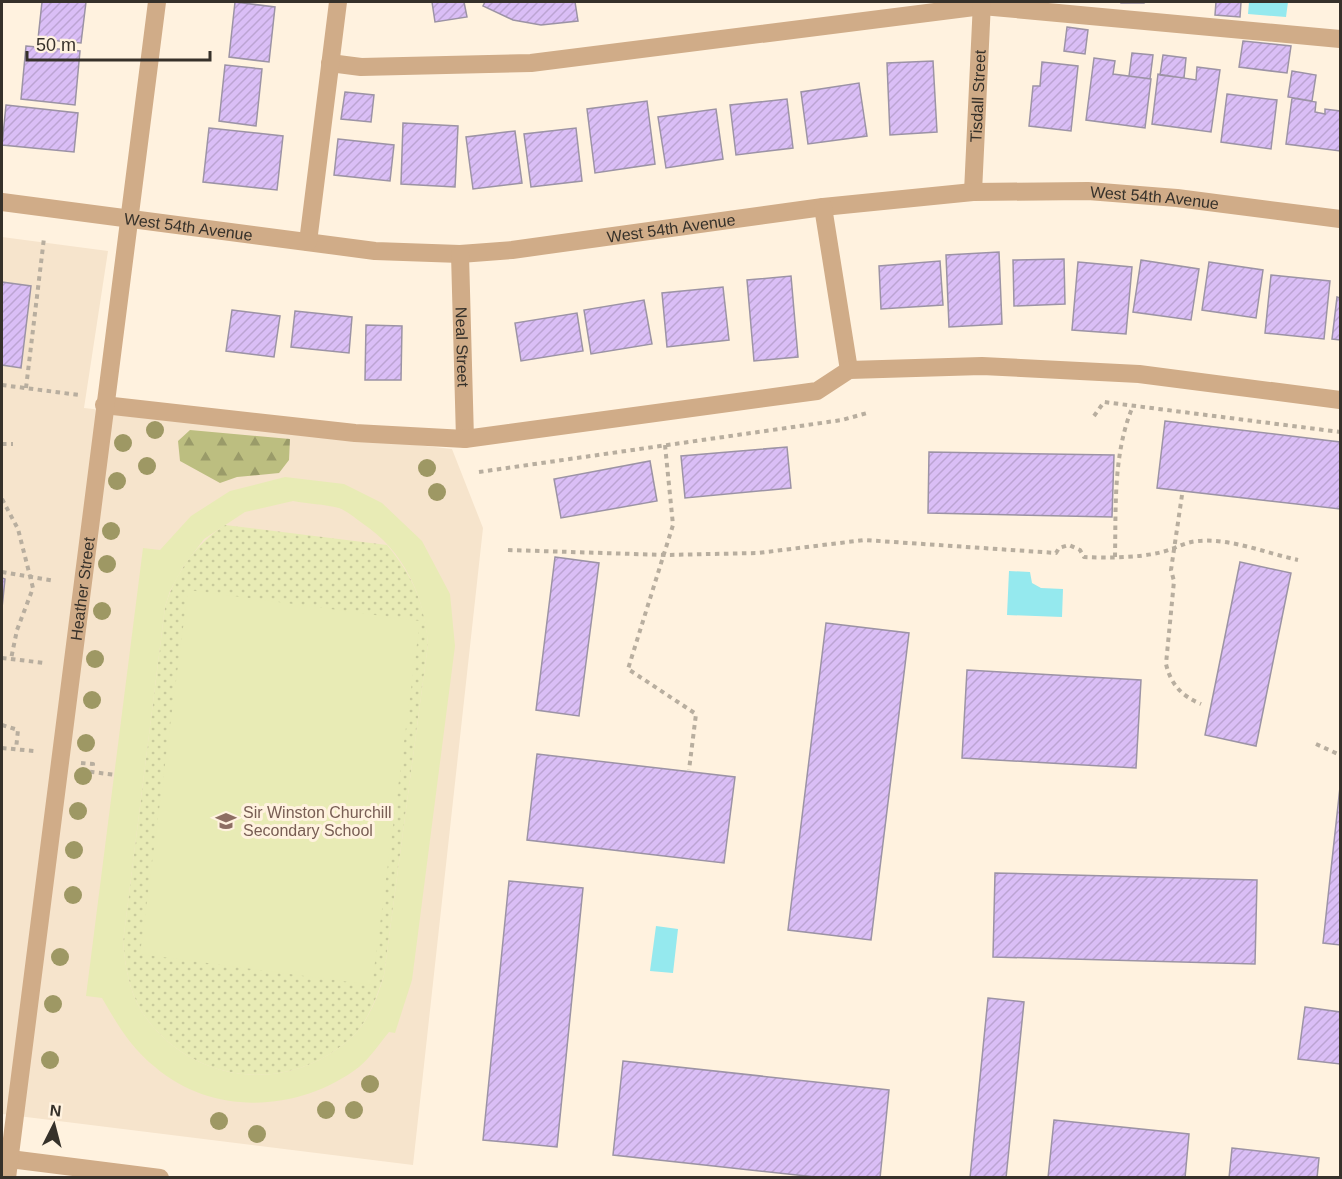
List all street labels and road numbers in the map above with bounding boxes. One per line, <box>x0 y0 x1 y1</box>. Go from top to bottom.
street label: Tisdall Street <box>967 49 989 143</box>
street label: West 54th Avenue <box>1089 183 1220 212</box>
street label: West 54th Avenue <box>123 210 254 244</box>
street label: West 54th Avenue <box>606 211 736 246</box>
street label: Neal Street <box>452 307 472 388</box>
street label: Heather Street <box>68 536 98 642</box>

